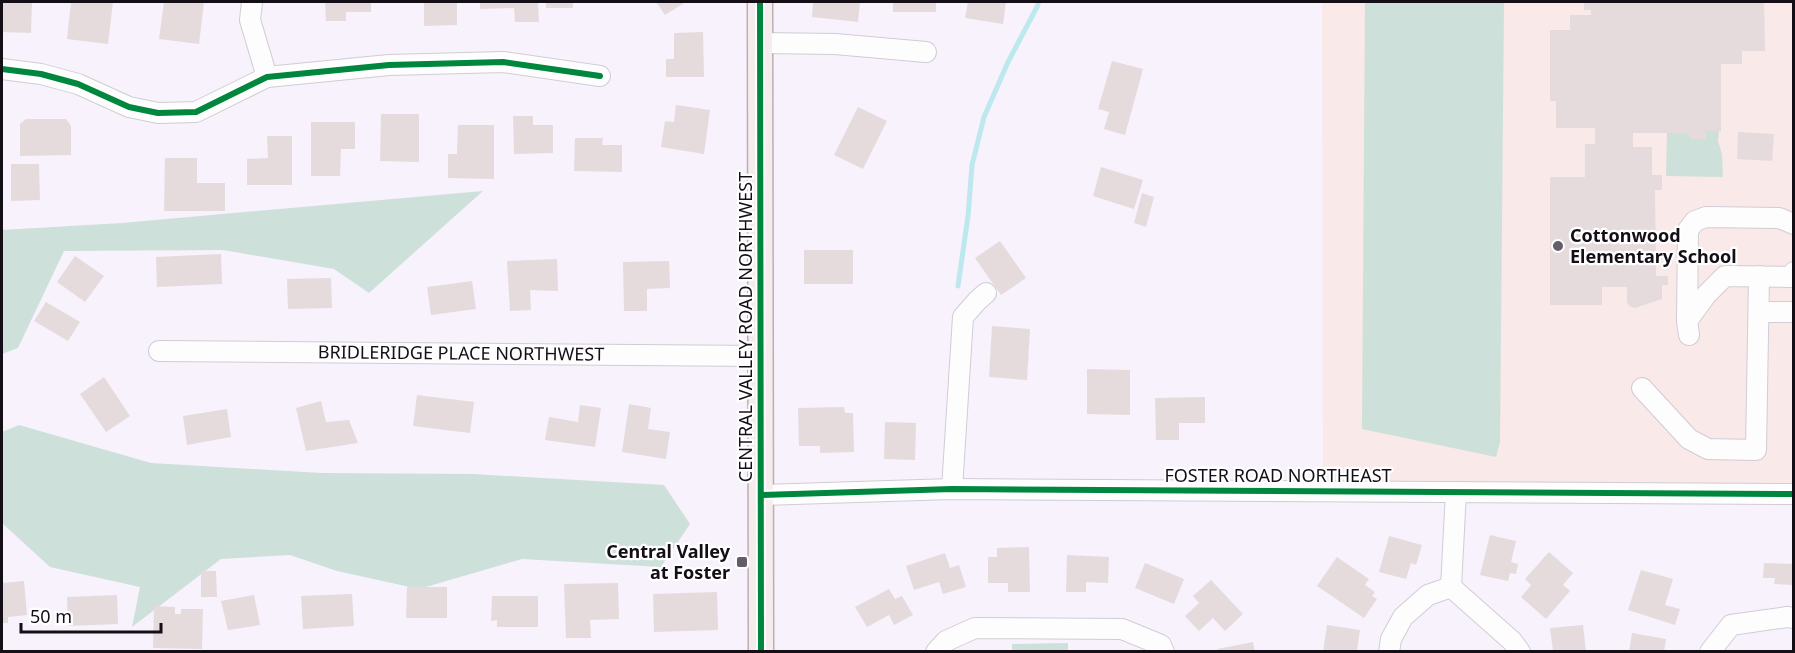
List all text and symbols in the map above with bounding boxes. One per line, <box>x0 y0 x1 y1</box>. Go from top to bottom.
street label: CENTRAL VALLEY ROAD NORTHWEST <box>733 172 757 482</box>
place label: Cottonwood Elementary School <box>1570 223 1737 268</box>
marker: Cottonwood Elementary School <box>1551 239 1565 253</box>
street label: BRIDLERIDGE PLACE NORTHWEST <box>318 339 604 366</box>
street label: FOSTER ROAD NORTHEAST <box>1164 463 1392 487</box>
place label: Central Valley at Foster <box>606 539 731 584</box>
marker: Central Valley at Foster <box>735 555 749 569</box>
scale bar <box>21 596 160 634</box>
text: 50 m <box>30 604 72 628</box>

